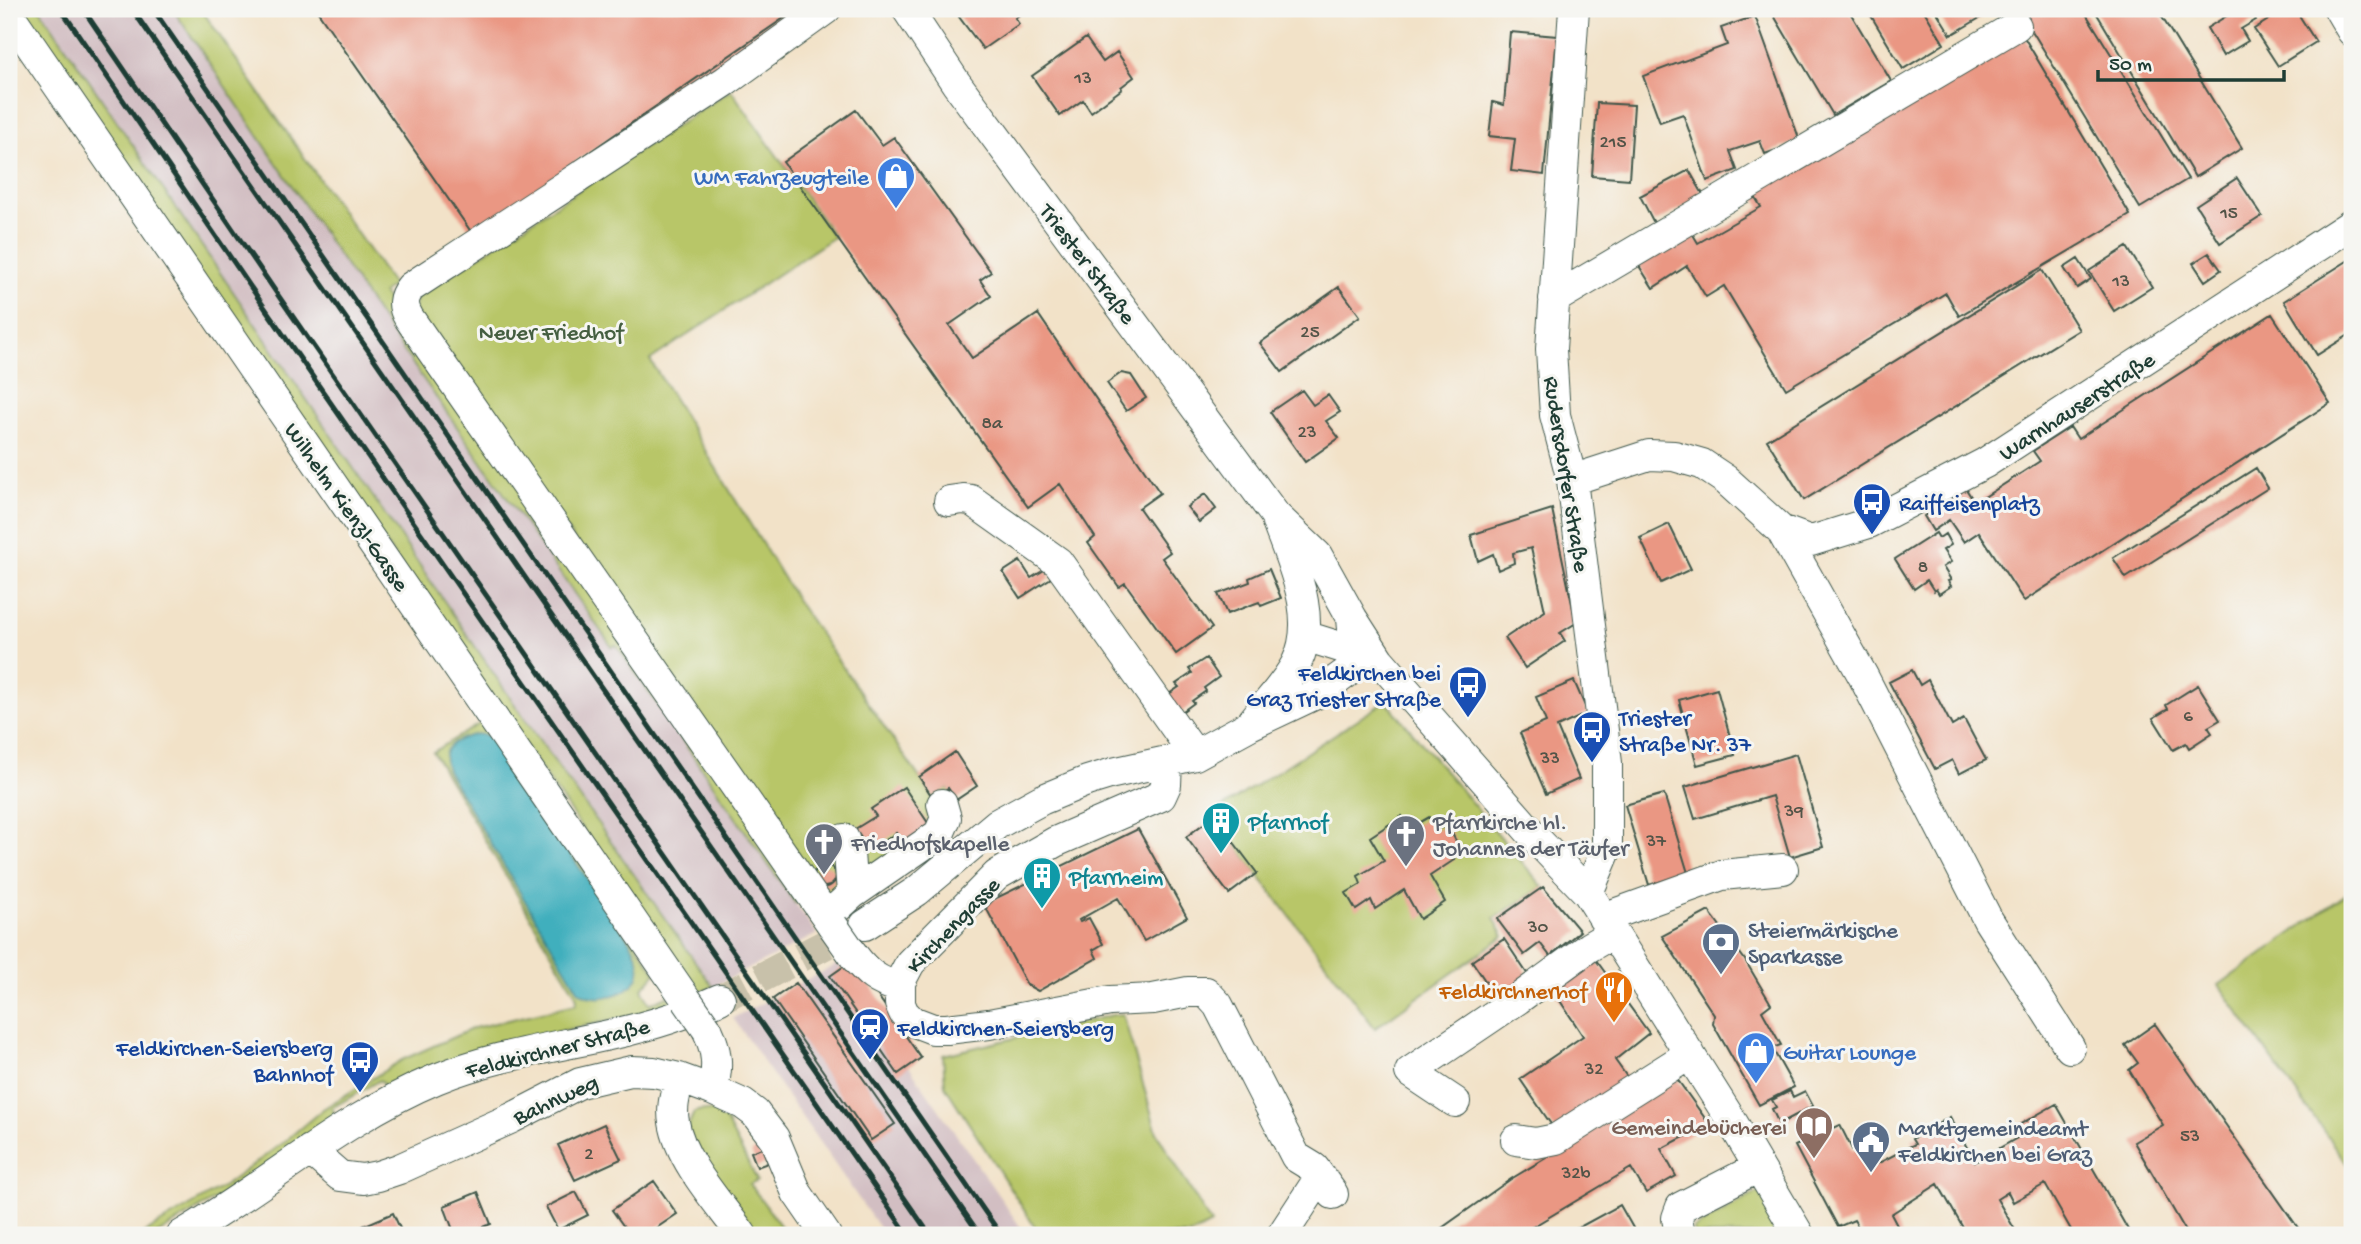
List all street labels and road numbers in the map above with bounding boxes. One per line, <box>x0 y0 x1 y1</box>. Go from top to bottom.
street label: Triester Straße <box>1031 198 1141 332</box>
street label: Warnhauserstraße <box>1995 347 2162 468</box>
street label: Rudersdorfer Straße <box>1536 375 1594 575</box>
street label: Wilhelm Kienzl-Gasse <box>277 418 414 598</box>
street label: Kirchengasse <box>902 872 1008 980</box>
street label: Feldkirchner Straße <box>462 1014 654 1087</box>
street label: Bahnweg <box>509 1070 603 1133</box>

